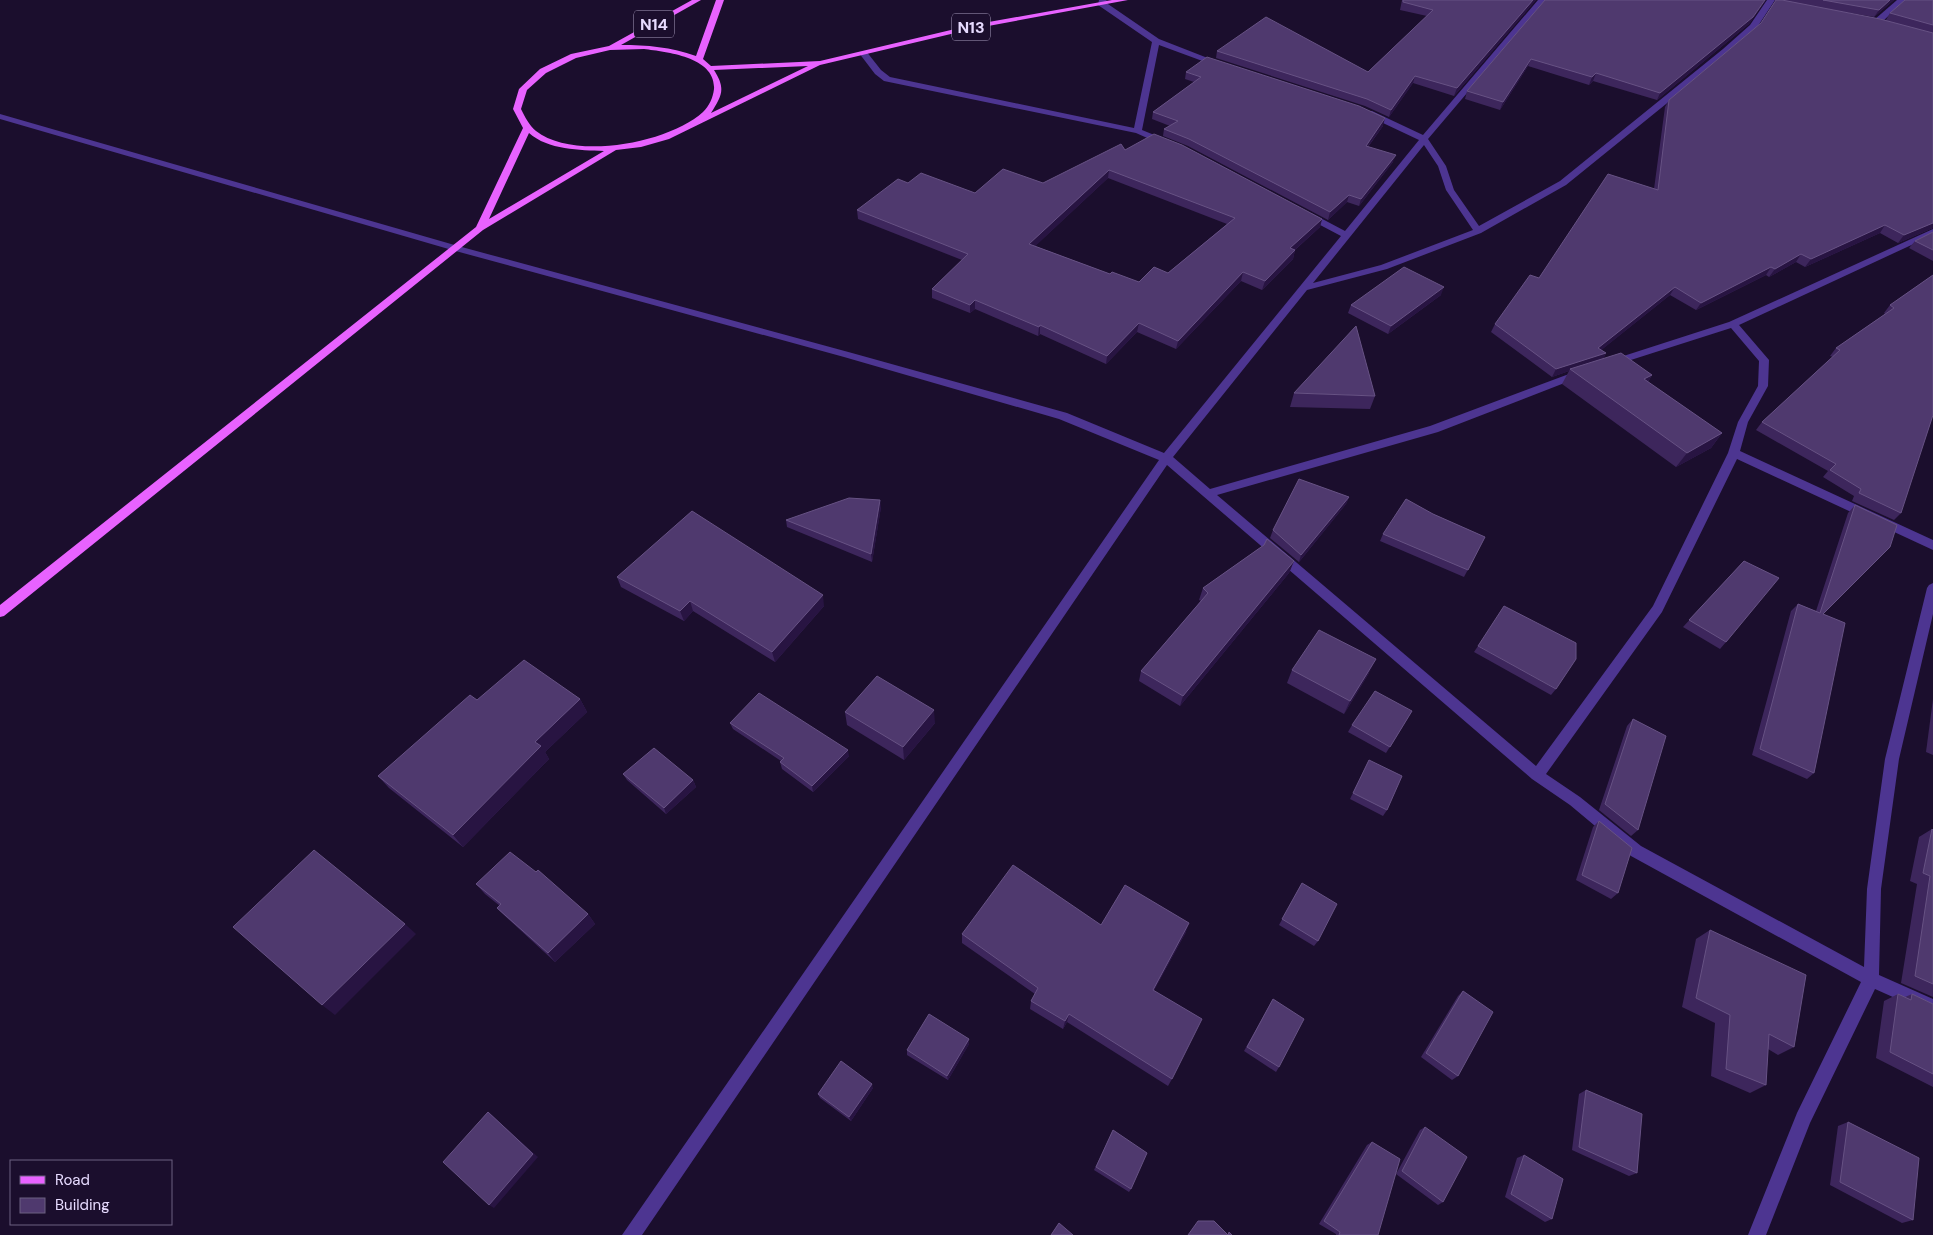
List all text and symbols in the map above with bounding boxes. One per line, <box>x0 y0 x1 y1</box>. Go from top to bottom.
road number: N14 <box>634 10 674 38</box>
road number: N13 <box>952 14 990 41</box>
legend <box>10 1160 172 1225</box>
text: Road <box>55 1170 90 1190</box>
text: Building <box>55 1195 110 1215</box>

